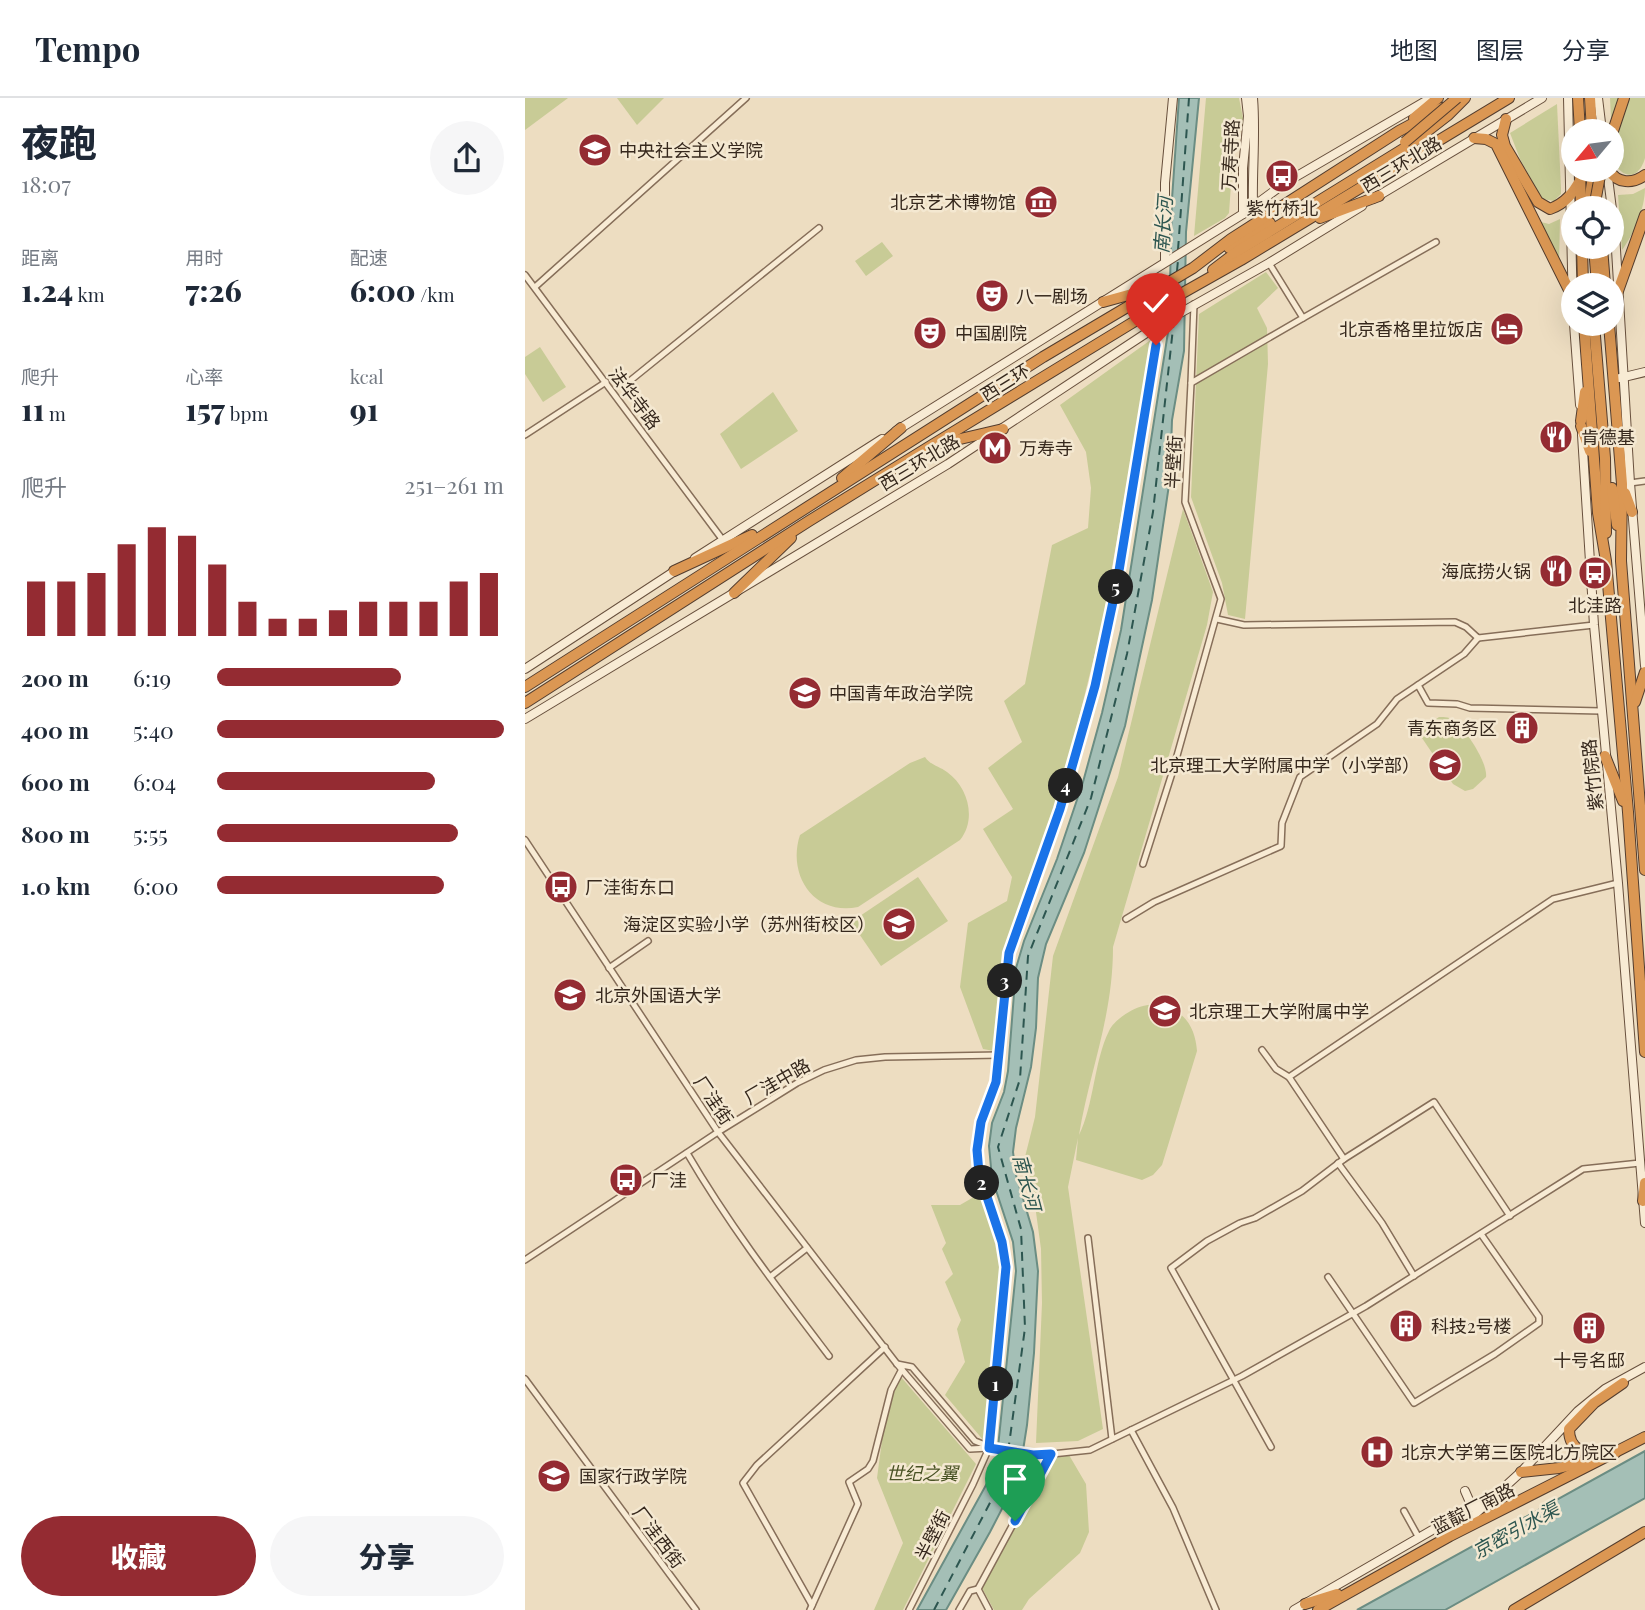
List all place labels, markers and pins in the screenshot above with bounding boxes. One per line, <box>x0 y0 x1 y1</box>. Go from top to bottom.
school or university icon: 中央社会主义学院 <box>576 131 614 169</box>
place label: 中央社会主义学院 <box>619 138 763 162</box>
bus stop icon: 紫竹桥北 <box>1263 157 1301 195</box>
museum icon: 北京艺术博物馆 <box>1022 183 1060 221</box>
place label: 北京艺术博物馆 <box>890 190 1016 214</box>
place label: 紫竹桥北 <box>1246 196 1318 220</box>
pin <box>1126 273 1186 345</box>
theatre icon: 八一剧场 <box>973 277 1011 315</box>
place label: 八一剧场 <box>1016 284 1088 308</box>
hotel icon: 北京香格里拉饭店 <box>1488 310 1526 348</box>
theatre icon: 中国剧院 <box>911 314 949 352</box>
place label: 北京香格里拉饭店 <box>1339 317 1483 341</box>
place label: 中国剧院 <box>955 321 1027 345</box>
restaurant icon: 肯德基 <box>1537 418 1575 456</box>
place label: 肯德基 <box>1581 425 1635 449</box>
metro station icon: 万寿寺 <box>976 429 1014 467</box>
place label: 万寿寺 <box>1019 436 1073 460</box>
restaurant icon: 海底捞火锅 <box>1537 552 1575 590</box>
bus stop icon: 北洼路 <box>1576 554 1614 592</box>
place label: 海底捞火锅 <box>1441 559 1531 583</box>
pin: 5 <box>1099 570 1133 604</box>
place label: 北洼路 <box>1568 593 1622 617</box>
school or university icon: 中国青年政治学院 <box>786 674 824 712</box>
place label: 中国青年政治学院 <box>829 681 973 705</box>
building icon: 青东商务区 <box>1503 709 1541 747</box>
place label: 青东商务区 <box>1407 716 1497 740</box>
school or university icon: 北京理工大学附属中学（小学部） <box>1426 746 1464 784</box>
place label: 北京理工大学附属中学（小学部） <box>1150 753 1420 777</box>
pin: 4 <box>1049 768 1083 804</box>
bus stop icon: 厂洼街东口 <box>542 868 580 906</box>
place label: 厂洼街东口 <box>585 875 675 899</box>
school or university icon: 海淀区实验小学（苏州街校区） <box>880 905 918 943</box>
place label: 海淀区实验小学（苏州街校区） <box>623 912 875 936</box>
pin: 3 <box>987 964 1023 998</box>
school or university icon: 北京外国语大学 <box>551 976 589 1014</box>
place label: 北京外国语大学 <box>595 983 721 1007</box>
school or university icon: 北京理工大学附属中学 <box>1146 992 1184 1030</box>
place label: 北京理工大学附属中学 <box>1189 999 1369 1023</box>
bus stop icon: 厂洼 <box>607 1161 645 1199</box>
pin: 2 <box>965 1166 1000 1200</box>
place label: 厂洼 <box>651 1168 687 1192</box>
building icon: 科技2号楼 <box>1387 1307 1425 1345</box>
building icon: 十号名邸 <box>1570 1309 1608 1347</box>
place label: 科技2号楼 <box>1431 1314 1512 1338</box>
place label: 十号名邸 <box>1553 1348 1625 1372</box>
pin: 1 <box>979 1366 1014 1402</box>
hospital icon: 北京大学第三医院北方院区 <box>1358 1433 1396 1471</box>
place label: 北京大学第三医院北方院区 <box>1401 1440 1617 1464</box>
pin <box>985 1449 1045 1521</box>
school or university icon: 国家行政学院 <box>535 1457 573 1495</box>
place label: 国家行政学院 <box>579 1464 687 1488</box>

